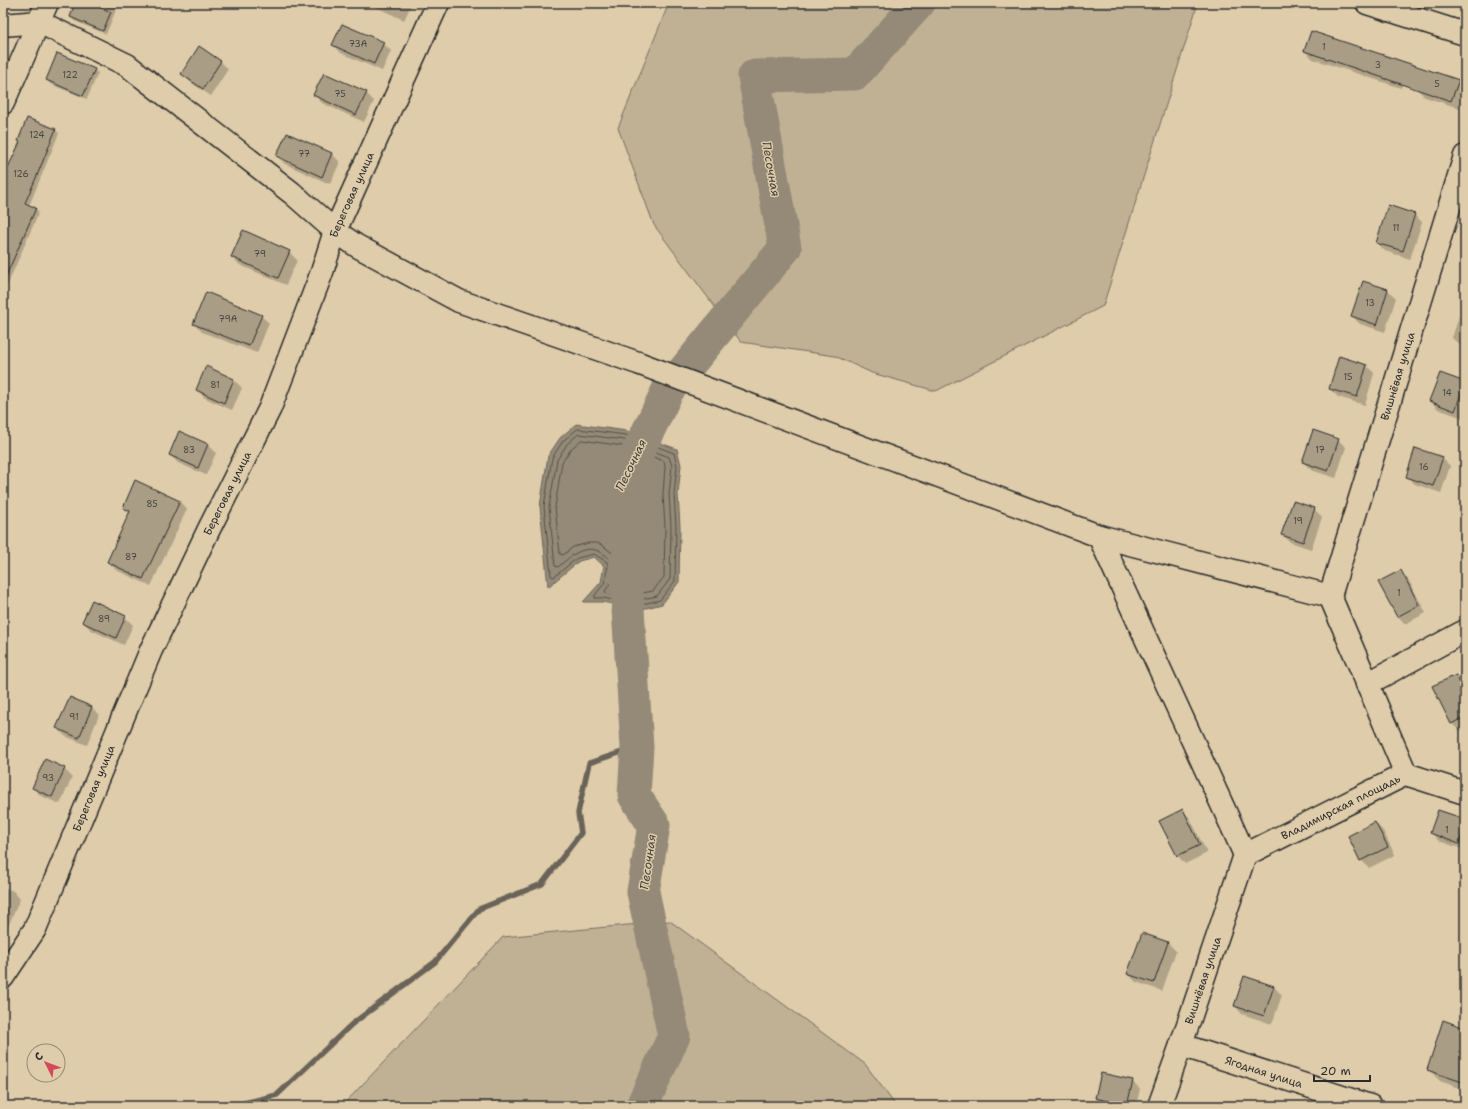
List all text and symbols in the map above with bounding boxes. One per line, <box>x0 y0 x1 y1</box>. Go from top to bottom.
house number: 73А <box>349 38 368 50</box>
house number: 1 <box>1322 41 1326 53</box>
house number: 3 <box>1375 59 1381 71</box>
house number: 122 <box>62 69 78 81</box>
house number: 5 <box>1434 78 1440 90</box>
house number: 75 <box>334 88 346 100</box>
house number: 124 <box>29 129 45 141</box>
water label: Песочная <box>758 140 784 198</box>
house number: 77 <box>298 148 310 160</box>
street label: Береговая улица <box>326 150 378 239</box>
house number: 126 <box>13 168 29 180</box>
house number: 11 <box>1392 222 1400 234</box>
house number: 79 <box>254 248 266 260</box>
house number: 13 <box>1365 297 1375 309</box>
house number: 79А <box>219 313 238 325</box>
street label: Вишнёвая улица <box>1377 330 1419 422</box>
house number: 15 <box>1343 371 1353 383</box>
house number: 81 <box>210 379 220 391</box>
house number: 14 <box>1442 387 1452 399</box>
water label: Песочная <box>612 436 651 493</box>
house number: 83 <box>183 444 195 456</box>
house number: 17 <box>1315 444 1325 456</box>
street label: Береговая улица <box>200 449 255 538</box>
house number: 16 <box>1419 461 1429 473</box>
house number: 85 <box>146 498 158 510</box>
house number: 19 <box>1293 515 1303 527</box>
house number: 87 <box>125 551 137 563</box>
house number: 1 <box>1397 587 1401 599</box>
house number: 89 <box>98 613 110 625</box>
house number: 91 <box>69 711 79 723</box>
street label: Береговая улица <box>69 743 119 834</box>
street label: Владимирская площадь <box>1279 771 1403 844</box>
house number: 93 <box>42 772 54 784</box>
house number: 1 <box>1445 824 1449 836</box>
water label: Песочная <box>636 833 660 891</box>
street label: Вишнёвая улица <box>1182 935 1225 1026</box>
north arrow <box>26 1043 66 1083</box>
text: С <box>31 1049 47 1064</box>
street label: Ягодная улица <box>1223 1053 1304 1092</box>
scale bar <box>1314 1057 1370 1083</box>
text: 20 m <box>1320 1063 1351 1079</box>

